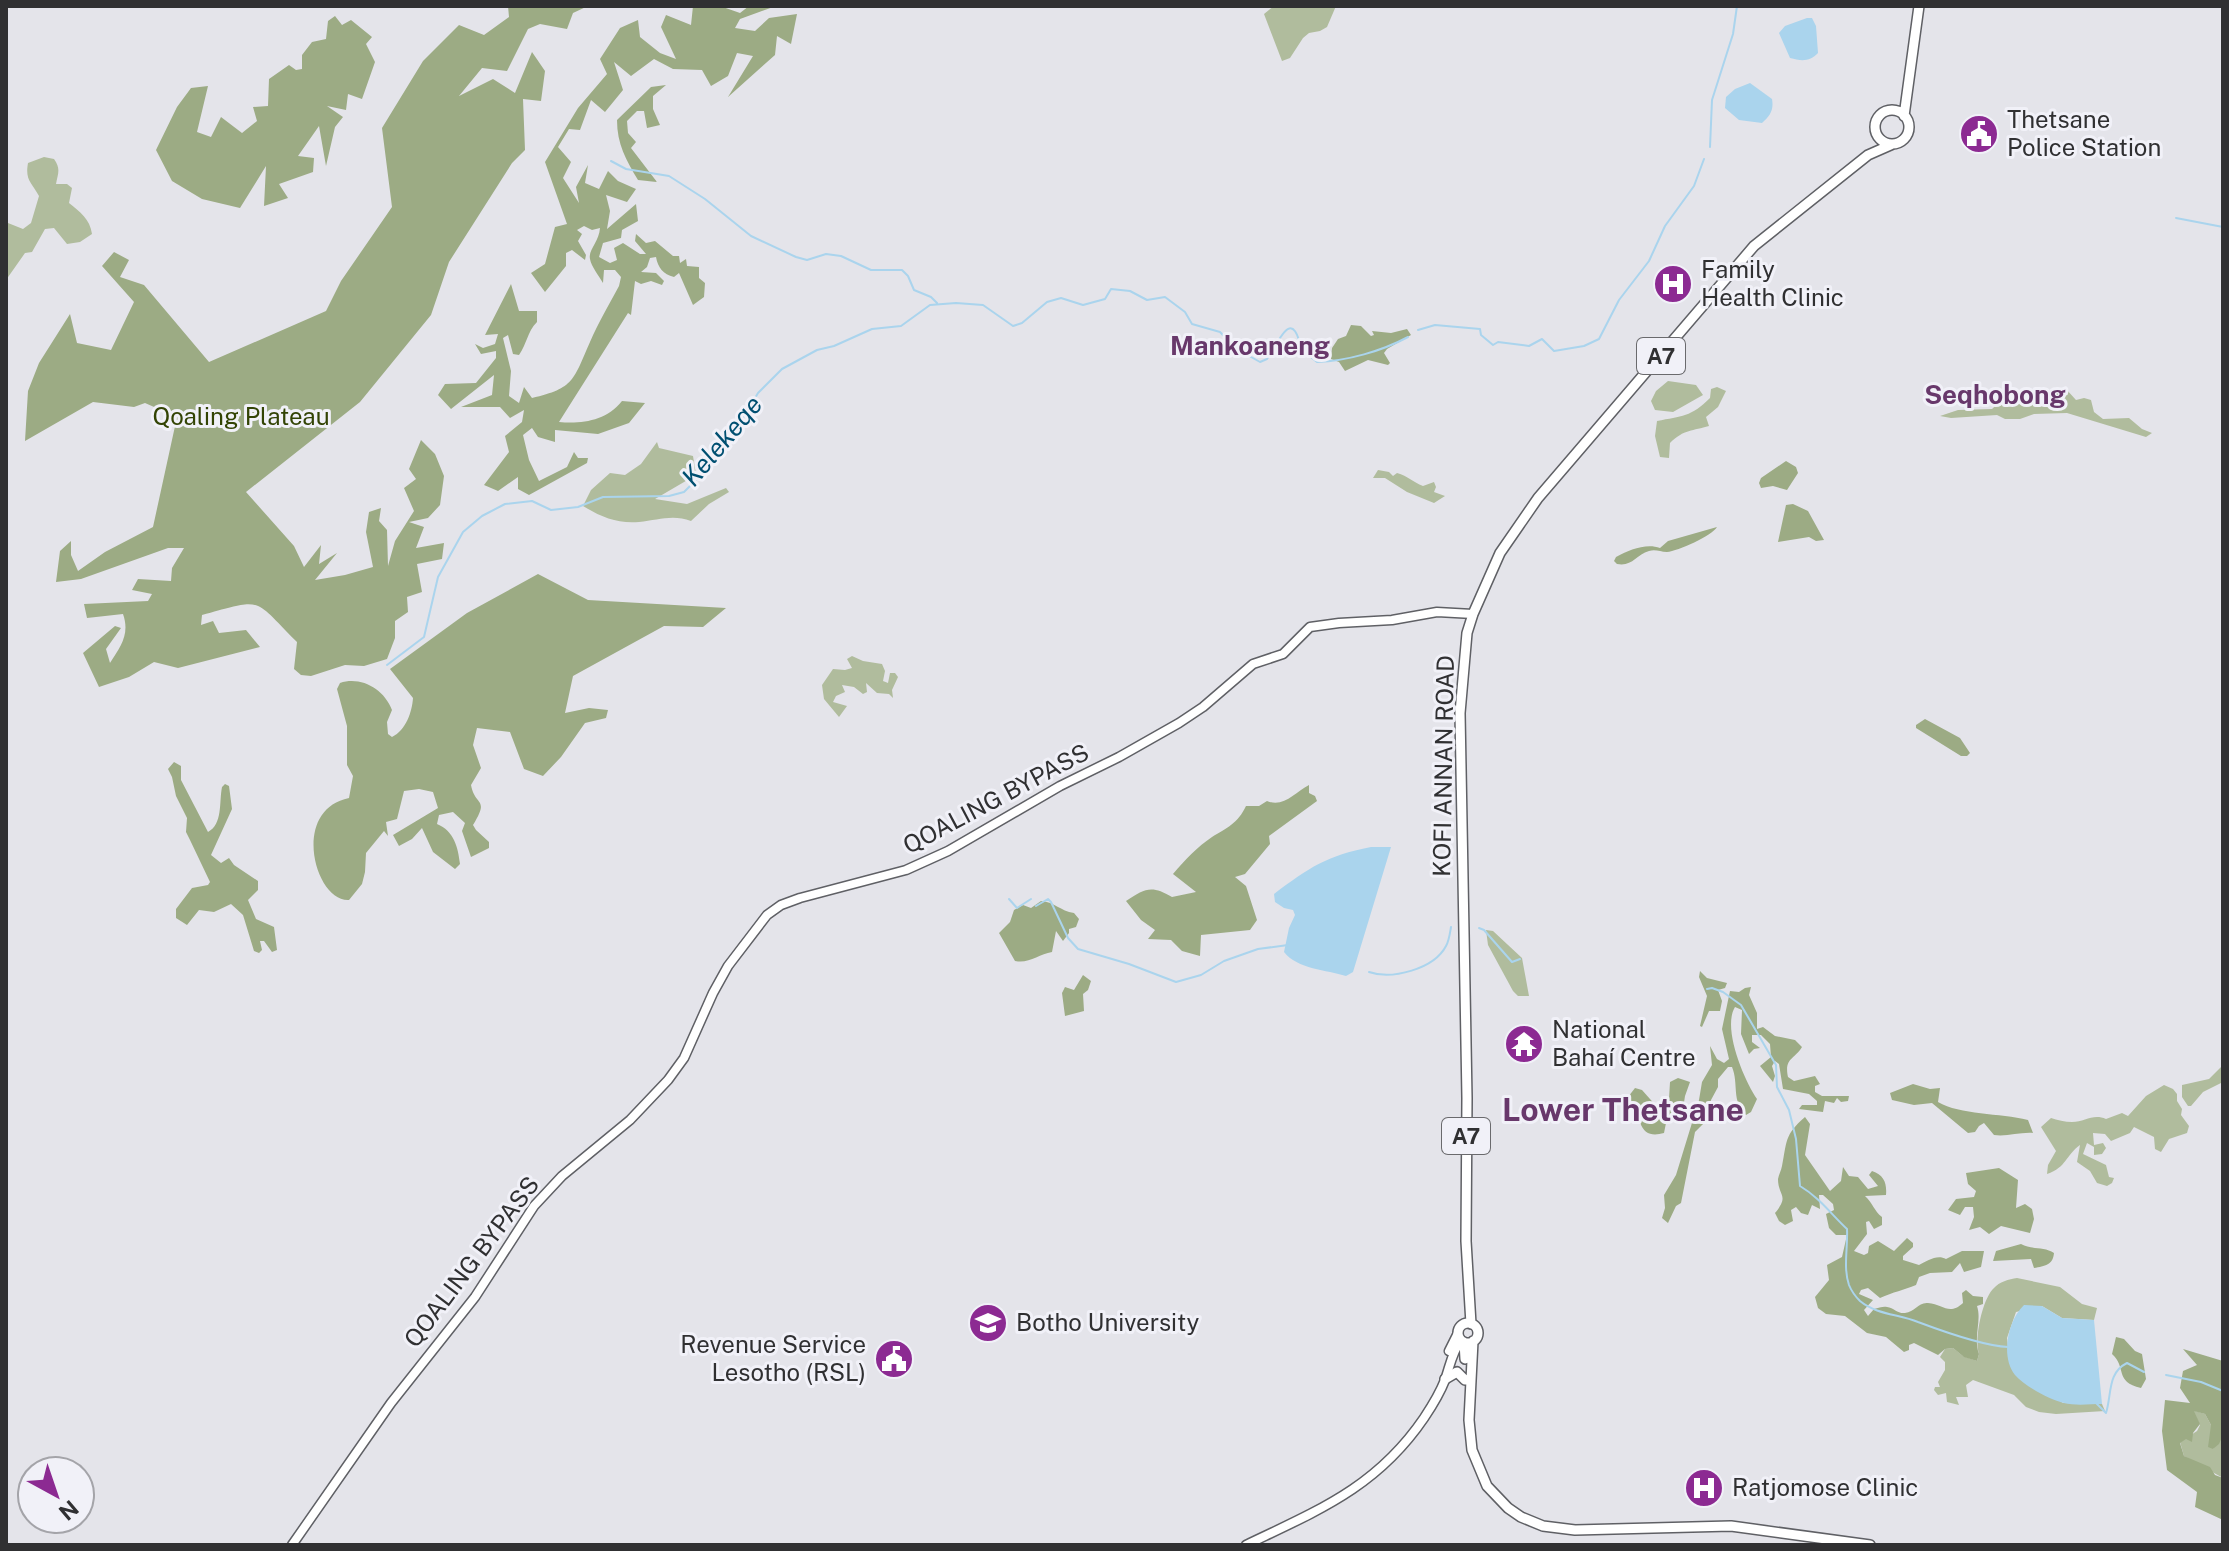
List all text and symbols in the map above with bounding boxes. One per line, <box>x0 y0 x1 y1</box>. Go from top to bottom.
place label: Thetsane Police Station <box>2007 105 2161 161</box>
public building icon: Thetsane Police Station <box>1958 113 2000 155</box>
place label: Family Health Clinic <box>1701 255 1844 311</box>
hospital icon: Family Health Clinic <box>1652 263 1694 305</box>
district label: Mankoaneng <box>1170 330 1330 361</box>
road number: A7 <box>1637 338 1685 374</box>
district label: Seqhobong <box>1924 379 2066 410</box>
water label: Kelekeqe <box>675 389 768 492</box>
park label: Qoaling Plateau <box>152 402 330 430</box>
street label: KOFI ANNAN ROAD <box>1427 655 1459 877</box>
street label: QOALING BYPASS <box>898 737 1093 859</box>
place label: National Bahaí Centre <box>1552 1015 1696 1071</box>
temple icon: National Bahaí Centre <box>1503 1023 1545 1065</box>
district label: Lower Thetsane <box>1502 1091 1744 1128</box>
road number: A7 <box>1442 1118 1490 1154</box>
street label: QOALING BYPASS <box>398 1171 544 1352</box>
school or university icon: Botho University <box>967 1302 1009 1344</box>
place label: Botho University <box>1016 1308 1199 1336</box>
place label: Revenue Service Lesotho (RSL) <box>680 1330 866 1386</box>
public building icon: Revenue Service Lesotho (RSL) <box>873 1338 915 1380</box>
north arrow <box>16 1455 96 1535</box>
hospital icon: Ratjomose Clinic <box>1683 1467 1725 1509</box>
place label: Ratjomose Clinic <box>1732 1473 1918 1501</box>
text: N <box>54 1495 84 1526</box>

